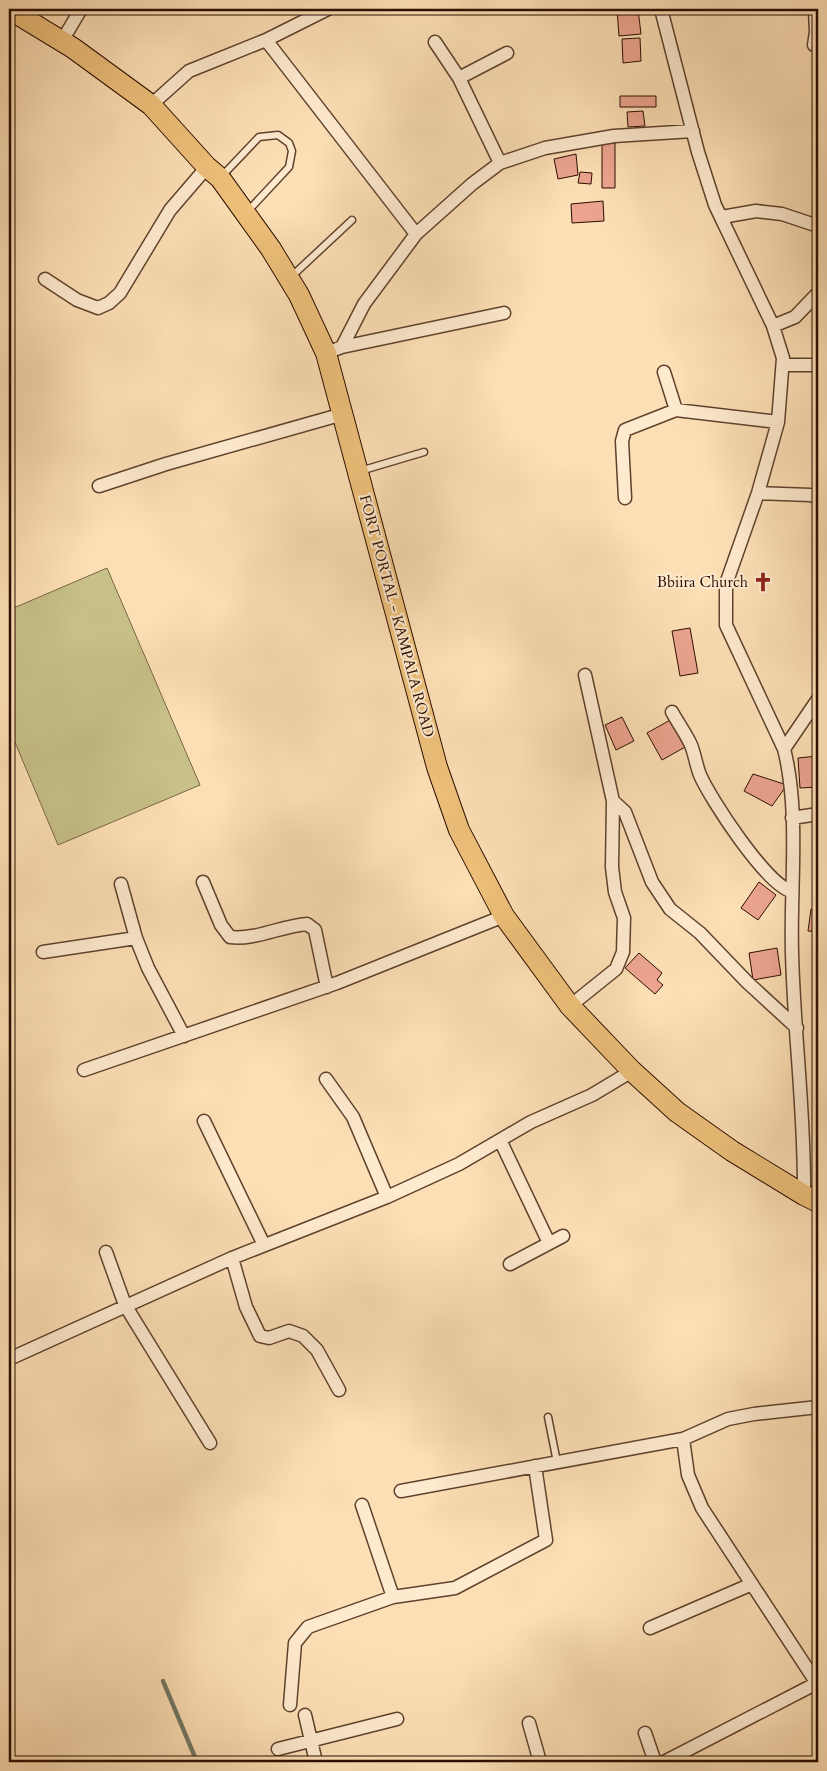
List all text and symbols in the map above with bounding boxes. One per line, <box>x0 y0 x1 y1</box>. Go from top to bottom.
street label: FORT PORTAL - KAMPALA ROAD <box>355 493 439 739</box>
church icon: Bbiira Church <box>752 571 774 593</box>
place label: Bbiira Church <box>657 572 749 592</box>

